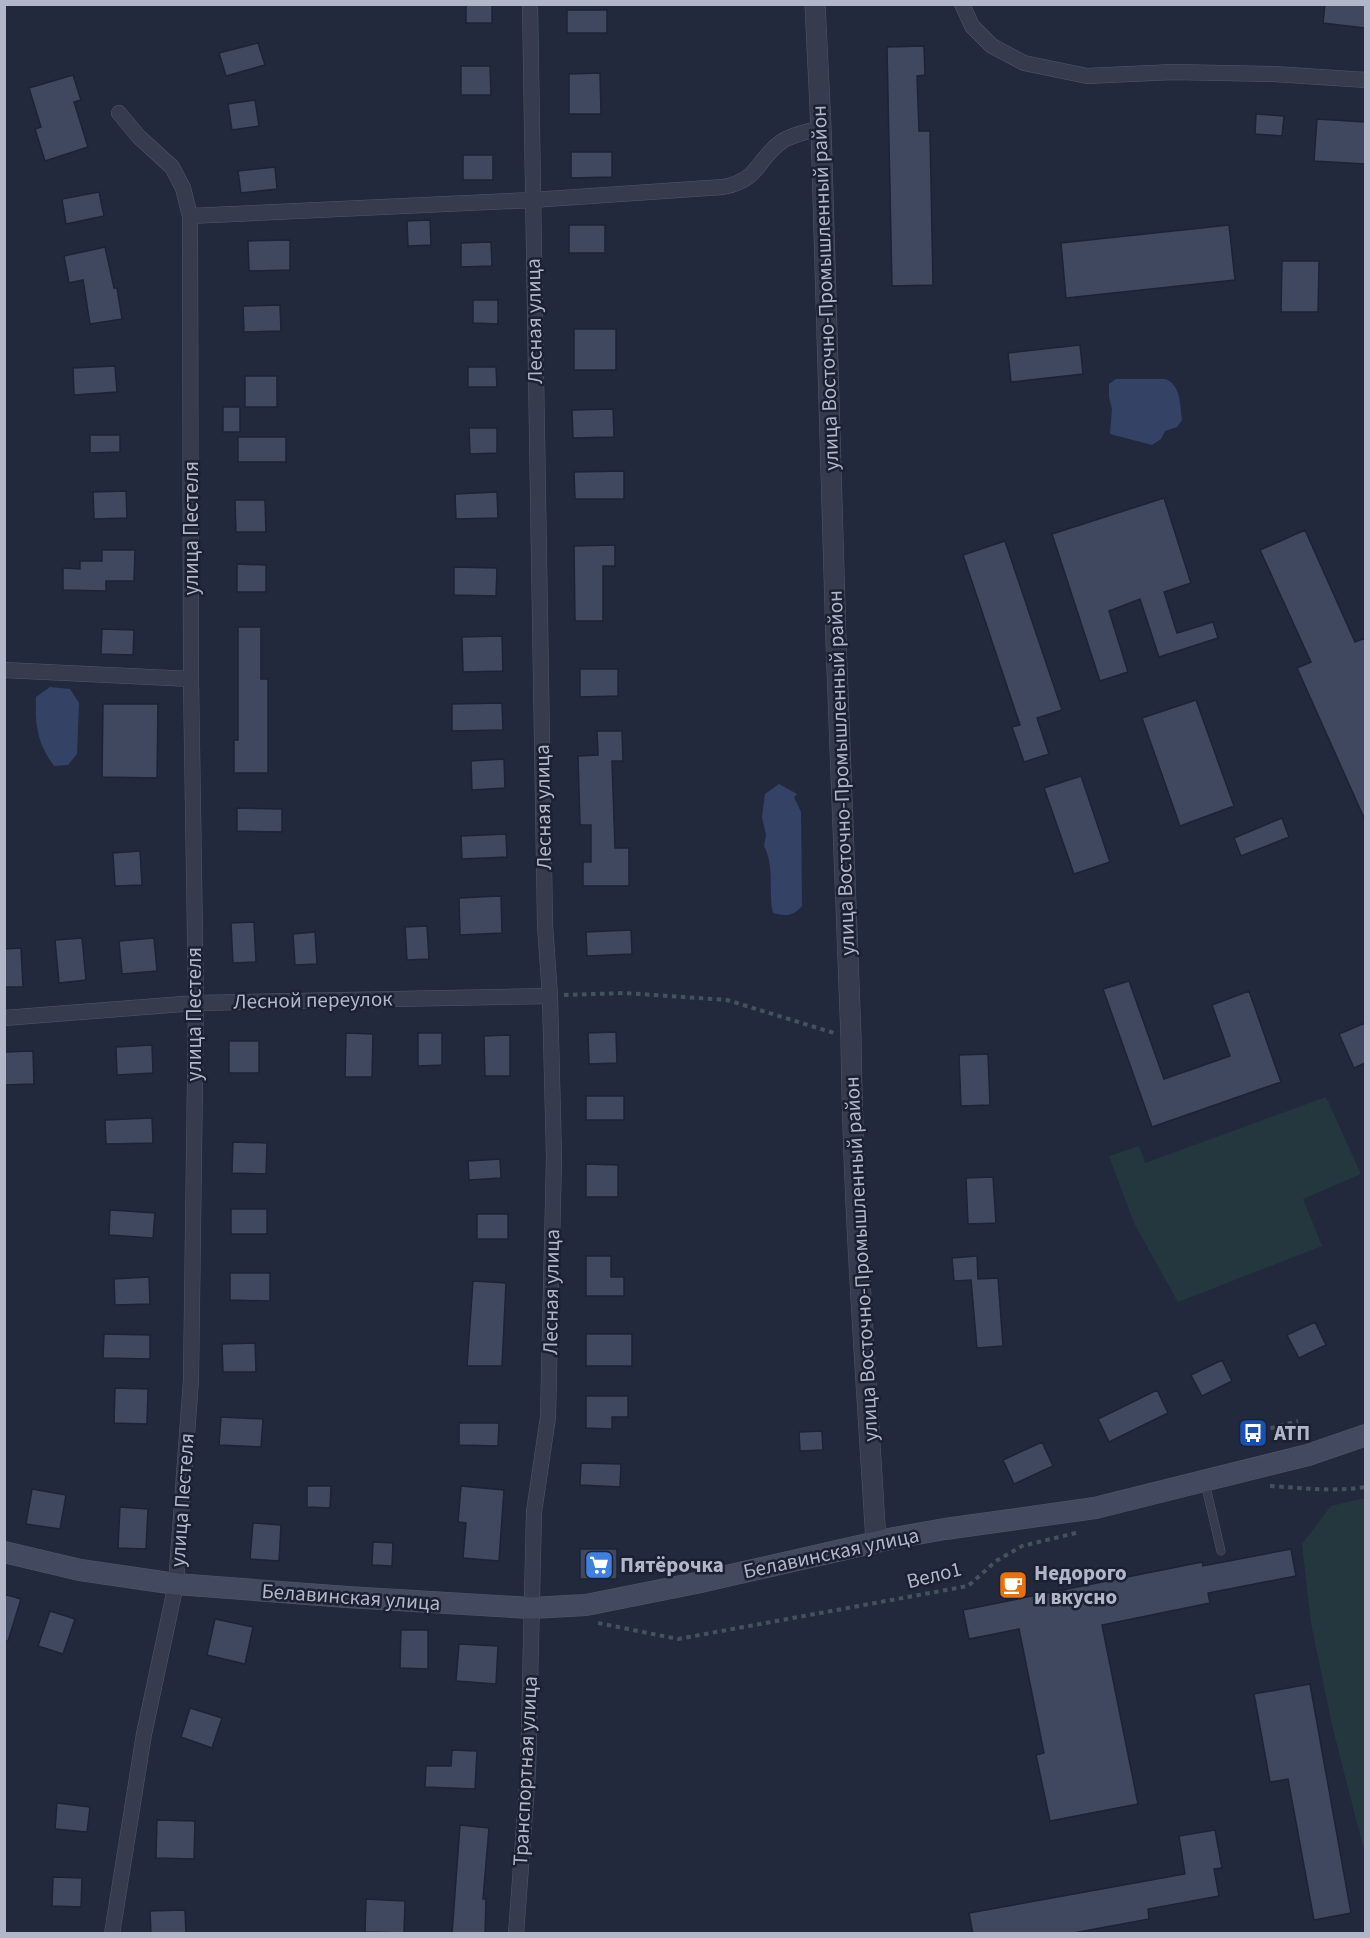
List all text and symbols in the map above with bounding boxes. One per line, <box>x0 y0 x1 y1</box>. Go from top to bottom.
street label: улица Восточно-Промышленный район <box>804 105 846 471</box>
street label: Лесная улица <box>518 258 550 384</box>
street label: улица Пестеля <box>176 461 206 595</box>
street label: улица Восточно-Промышленный район <box>820 590 862 956</box>
street label: Лесная улица <box>527 744 559 870</box>
street label: улица Пестеля <box>179 947 209 1081</box>
street label: Лесной переулок <box>233 984 393 1016</box>
street label: улица Восточно-Промышленный район <box>836 1076 886 1442</box>
street label: Лесная улица <box>535 1229 567 1355</box>
bus stop icon: АТП <box>1237 1417 1269 1449</box>
place label: АТП <box>1273 1418 1310 1448</box>
street label: улица Пестеля <box>162 1432 202 1568</box>
street label: Белавинская улица <box>740 1520 922 1586</box>
supermarket icon: Пятёрочка <box>583 1549 615 1581</box>
place label: Пятёрочка <box>620 1550 724 1580</box>
street label: Вело1 <box>903 1554 965 1596</box>
place label: Недорого и вкусно <box>1034 1558 1127 1612</box>
cafe icon: Недорого и вкусно <box>997 1569 1029 1601</box>
street label: Белавинская улица <box>261 1576 441 1618</box>
street label: Транспортная улица <box>505 1675 545 1867</box>

